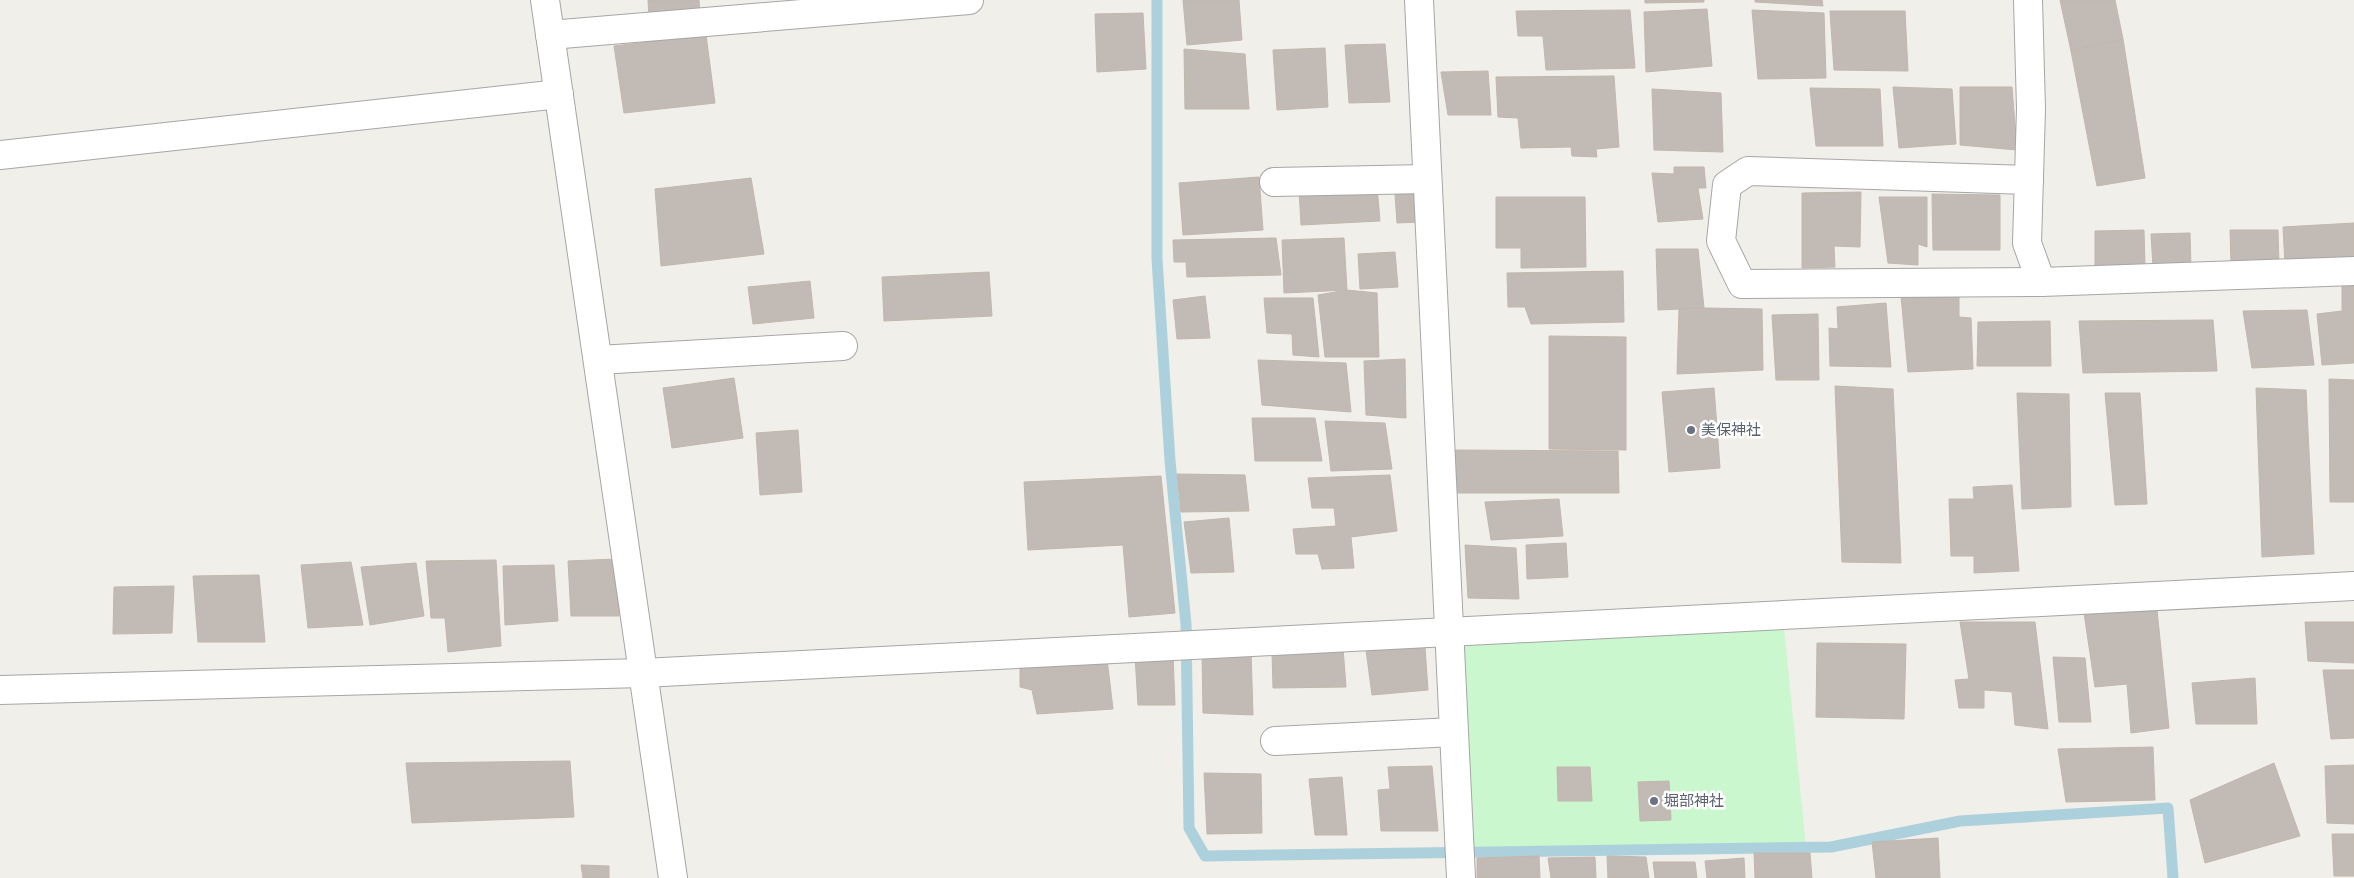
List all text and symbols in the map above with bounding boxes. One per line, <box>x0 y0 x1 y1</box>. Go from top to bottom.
place label: 美保神社 <box>1701 421 1761 439</box>
marker: 美保神社 <box>1685 424 1697 436</box>
place label: 堀部神社 <box>1664 792 1724 810</box>
marker: 堀部神社 <box>1648 795 1660 807</box>

